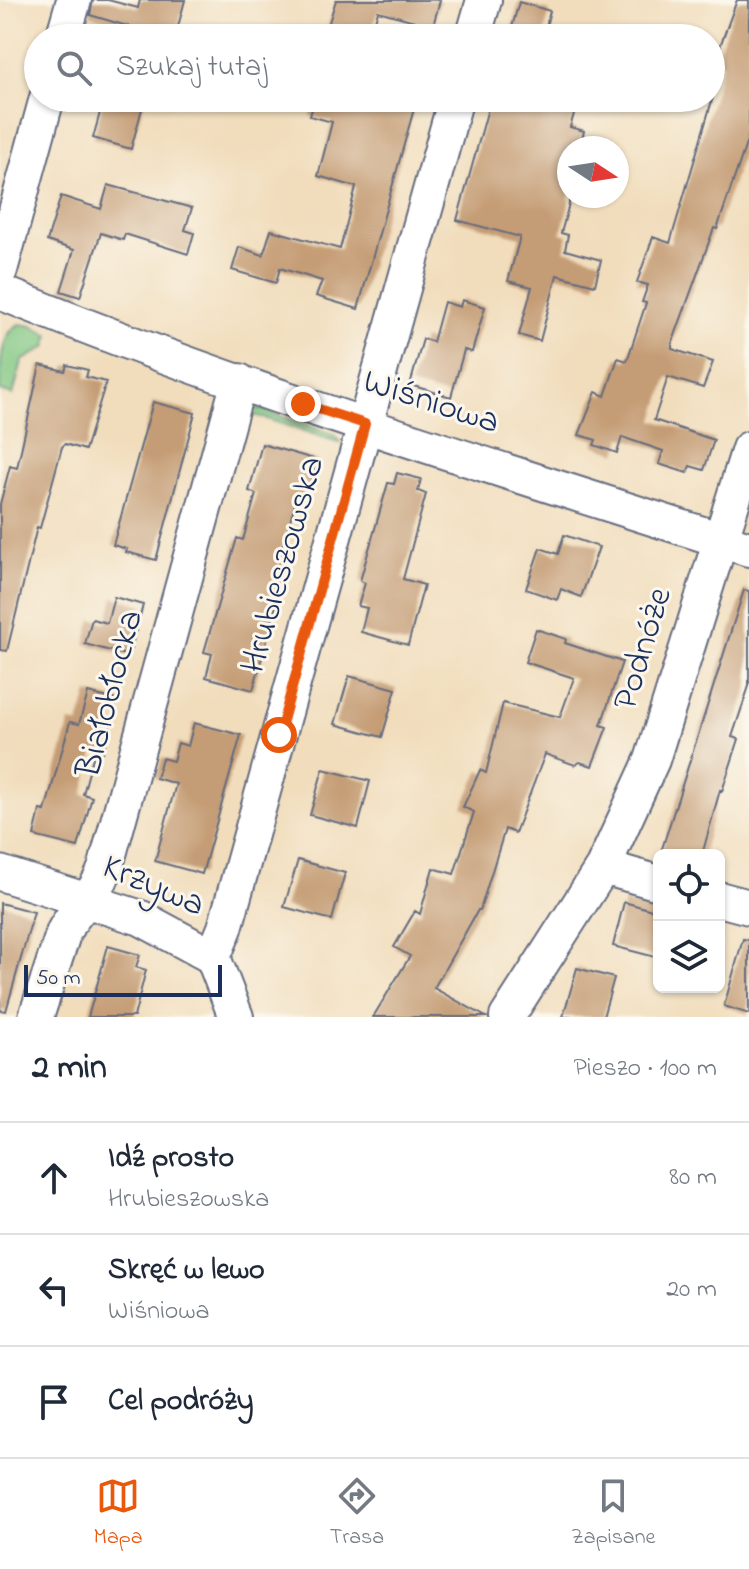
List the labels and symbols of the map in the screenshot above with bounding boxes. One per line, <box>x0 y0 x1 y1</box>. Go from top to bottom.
north arrow <box>557 136 629 208</box>
street label: Wiśniowa <box>356 356 506 450</box>
route end <box>285 386 321 422</box>
street label: Hrubieszowska <box>228 450 340 680</box>
street label: Podnóże <box>600 581 688 717</box>
street label: Białobłocka <box>63 604 159 785</box>
route start <box>261 717 297 753</box>
street label: Krzywa <box>93 842 213 932</box>
scale bar <box>24 961 222 997</box>

